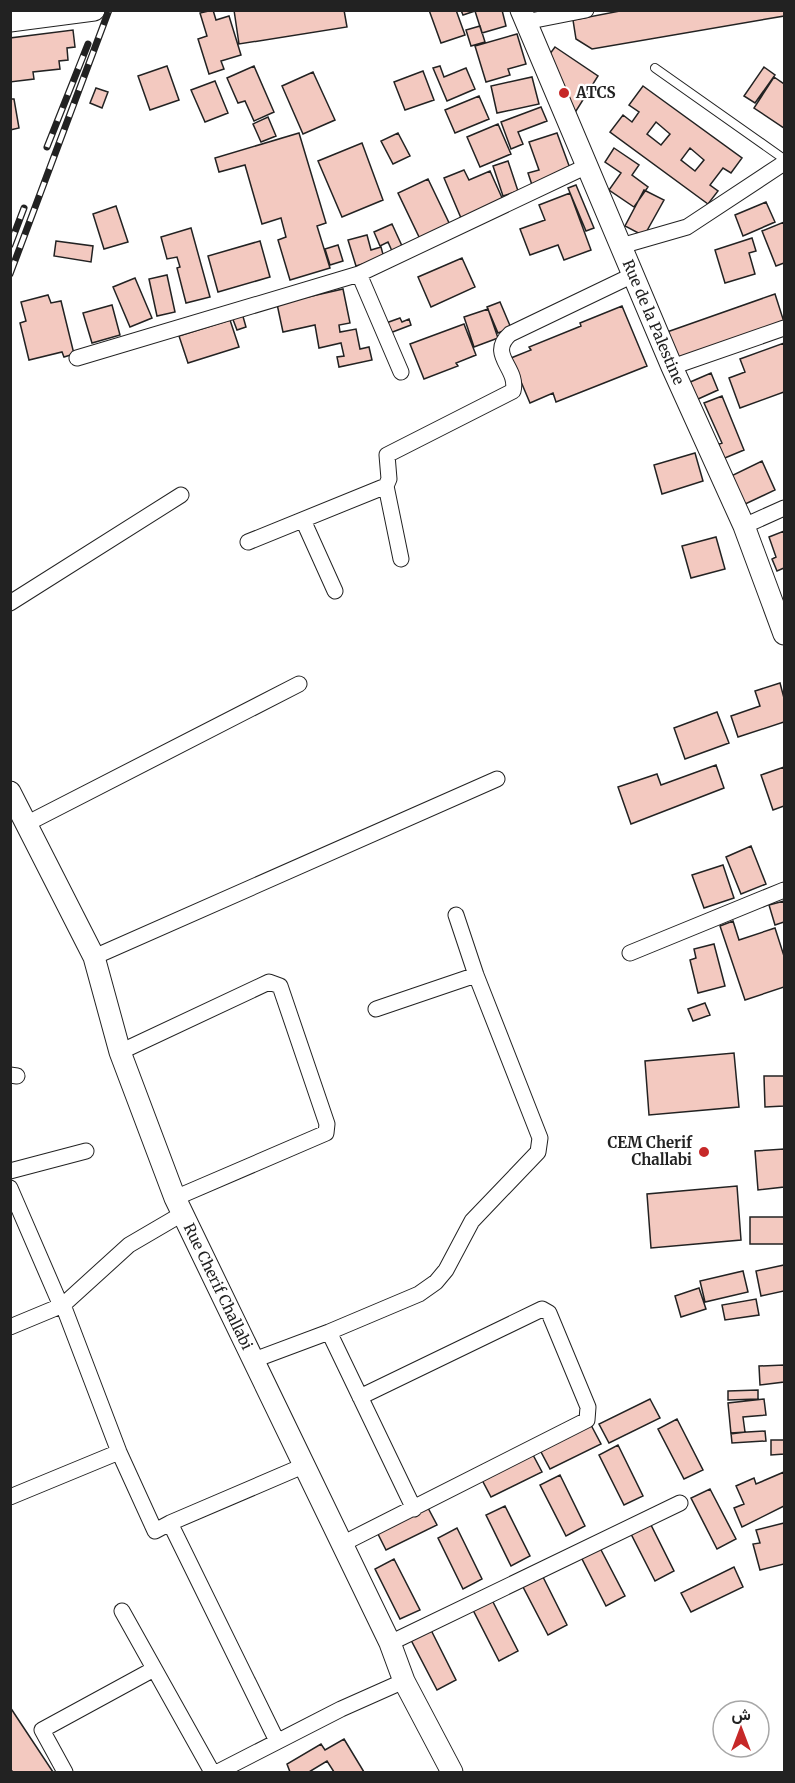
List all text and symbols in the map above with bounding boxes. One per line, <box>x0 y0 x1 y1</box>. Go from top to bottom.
place label: ATCS <box>575 83 616 102</box>
marker: ATCS <box>557 86 571 100</box>
street label: Rue de la Palestine <box>619 257 689 388</box>
place label: CEM Cherif Challabi <box>607 1133 693 1169</box>
marker: CEM Cherif Challabi <box>697 1145 711 1159</box>
street label: Rue Cherif Challabi <box>180 1220 257 1353</box>
north arrow <box>711 1699 771 1759</box>
text: ش <box>731 1704 751 1724</box>

